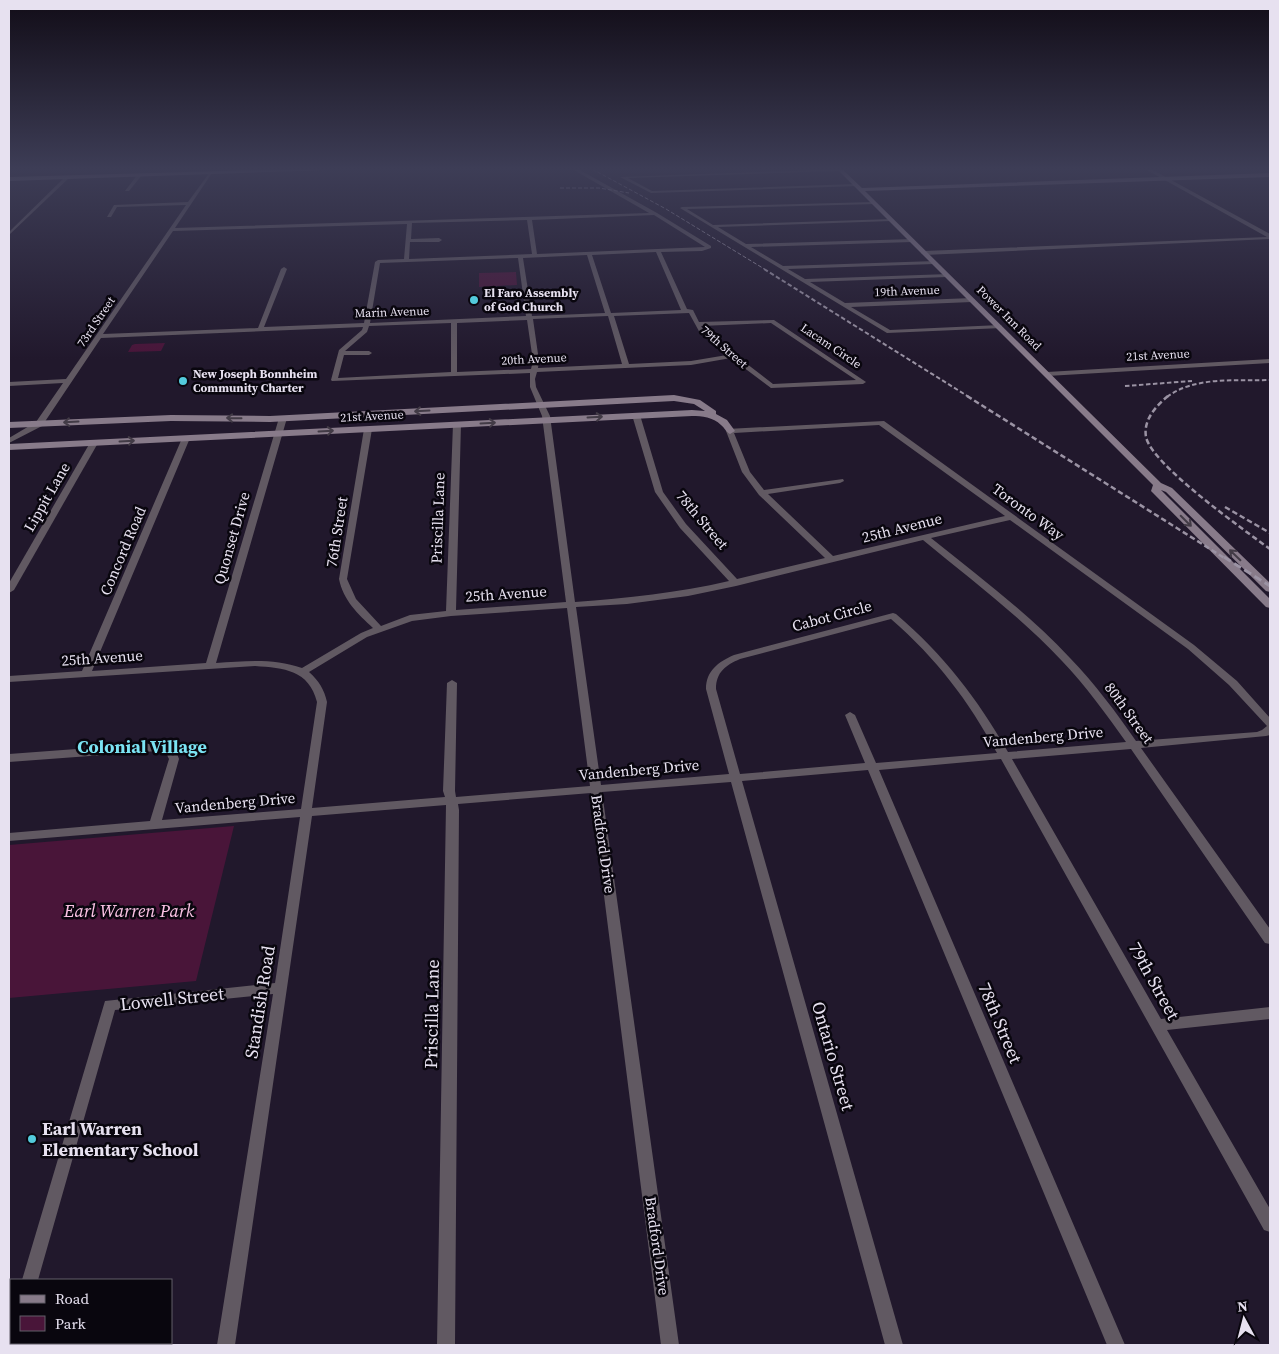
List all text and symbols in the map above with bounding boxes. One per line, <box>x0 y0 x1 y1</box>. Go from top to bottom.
street label: 19th Avenue <box>874 282 940 300</box>
street label: Power Inn Road <box>973 282 1045 354</box>
place label: El Faro Assembly of God Church <box>484 285 579 315</box>
street label: 73rd Street <box>73 294 119 350</box>
marker: El Faro Assembly of God Church <box>468 294 480 306</box>
street label: Marin Avenue <box>354 303 430 321</box>
street label: Lacam Circle <box>797 320 865 372</box>
street label: 79th Street <box>697 322 751 372</box>
street label: 21st Avenue <box>1126 345 1190 365</box>
street label: 20th Avenue <box>501 349 567 369</box>
place label: New Joseph Bonnheim Community Charter <box>193 366 317 396</box>
marker: New Joseph Bonnheim Community Charter <box>177 375 189 387</box>
street label: 21st Avenue <box>340 406 404 426</box>
one-way arrow <box>414 407 430 416</box>
one-way arrow <box>587 413 603 422</box>
one-way arrow <box>226 414 242 423</box>
one-way arrow <box>64 418 80 427</box>
one-way arrow <box>480 418 496 427</box>
one-way arrow <box>318 427 334 436</box>
one-way arrow <box>119 437 135 446</box>
street label: Lippit Lane <box>18 458 75 535</box>
street label: Priscilla Lane <box>425 472 450 564</box>
street label: Toronto Way <box>988 478 1069 545</box>
street label: 78th Street <box>671 486 733 554</box>
street label: Quonset Drive <box>208 489 255 587</box>
street label: 76th Street <box>321 495 352 569</box>
street label: Concord Road <box>94 503 151 598</box>
street label: 25th Avenue <box>860 507 944 548</box>
one-way arrow <box>1179 514 1191 526</box>
one-way arrow <box>1230 549 1242 561</box>
street label: 25th Avenue <box>465 580 548 607</box>
street label: Cabot Circle <box>790 595 874 636</box>
street label: 25th Avenue <box>61 644 144 671</box>
street label: 80th Street <box>1100 678 1159 748</box>
street label: Vandenberg Drive <box>982 721 1104 752</box>
district label: Colonial Village <box>77 734 207 759</box>
street label: Vandenberg Drive <box>578 754 700 785</box>
street label: Vandenberg Drive <box>174 787 296 818</box>
street label: Bradford Drive <box>586 793 621 895</box>
park label: Earl Warren Park <box>63 898 195 923</box>
street label: 79th Street <box>1123 937 1186 1024</box>
street label: Standish Road <box>238 944 281 1060</box>
street label: Priscilla Lane <box>418 959 445 1069</box>
street label: 78th Street <box>972 979 1029 1067</box>
street label: Lowell Street <box>119 981 225 1016</box>
street label: Ontario Street <box>806 999 861 1113</box>
place label: Earl Warren Elementary School <box>42 1116 199 1162</box>
marker: Earl Warren Elementary School <box>26 1133 38 1145</box>
street label: Bradford Drive <box>640 1195 675 1297</box>
legend <box>10 1279 172 1344</box>
text: Road <box>55 1288 89 1309</box>
north arrow <box>1219 1294 1269 1344</box>
text: N <box>1236 1296 1249 1317</box>
text: Park <box>55 1313 87 1334</box>

